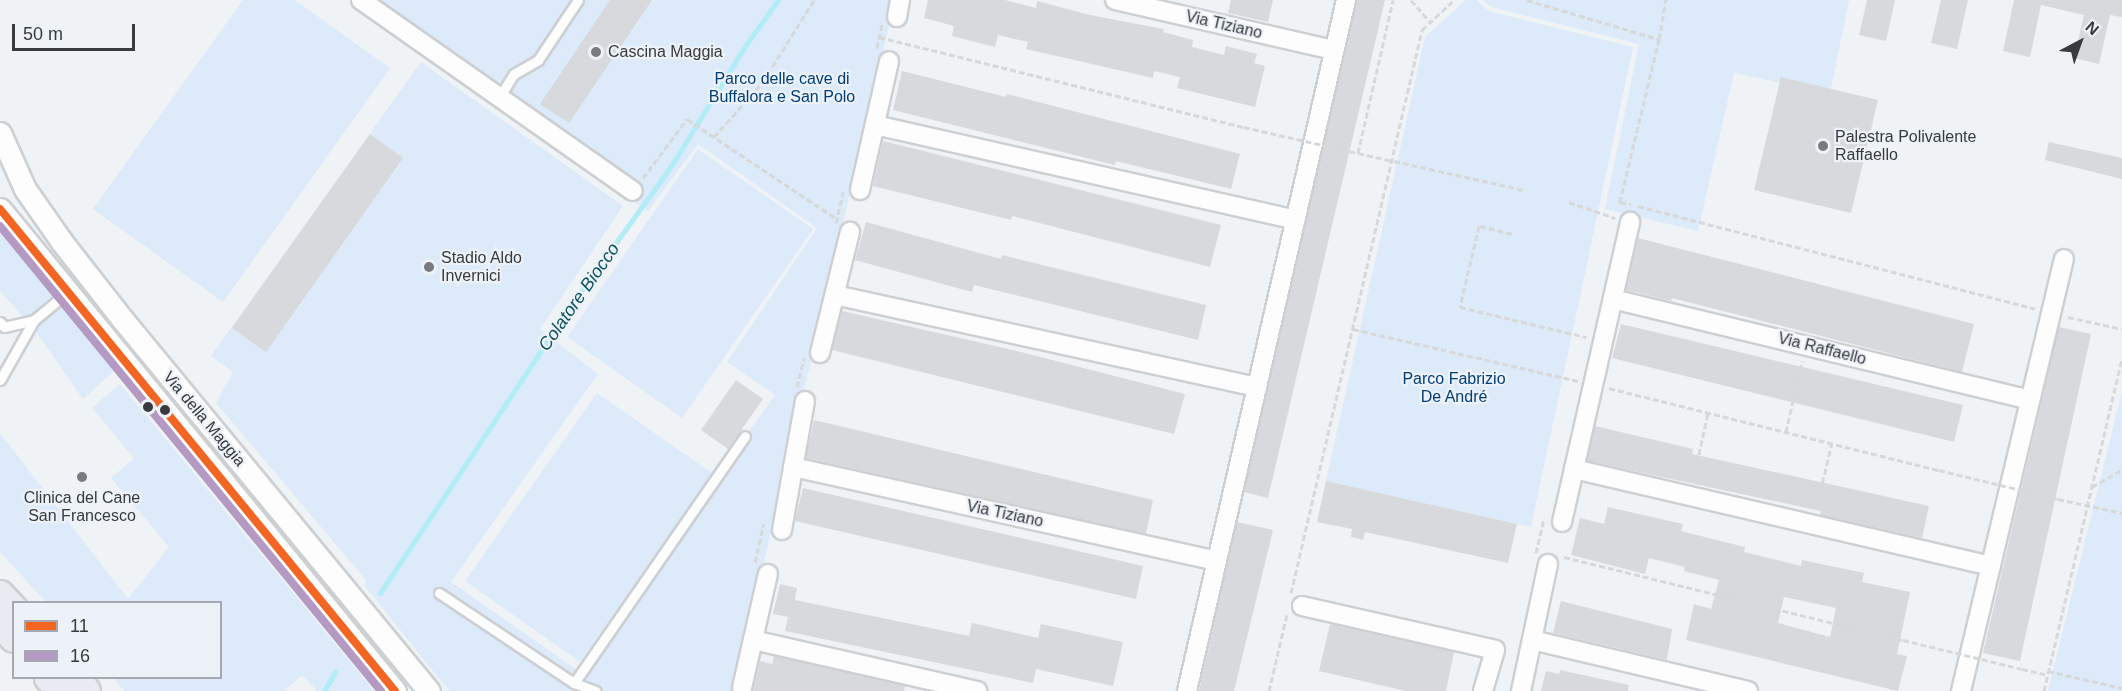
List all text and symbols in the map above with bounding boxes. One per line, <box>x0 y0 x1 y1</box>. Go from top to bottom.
street label: Via Tiziano <box>1184 7 1264 43</box>
scale bar <box>15 12 138 50</box>
north arrow <box>2050 12 2110 72</box>
text: N <box>2082 18 2102 38</box>
text: 50 m <box>23 24 63 44</box>
place label: Cascina Maggia <box>608 42 723 62</box>
marker: Cascina Maggia <box>589 45 603 59</box>
park label: Parco delle cave di Buffalora e San Polo <box>709 69 855 107</box>
place label: Palestra Polivalente Raffaello <box>1835 127 1976 165</box>
marker: Palestra Polivalente Raffaello <box>1816 139 1830 153</box>
water label: Colatore Biocco <box>534 239 624 355</box>
place label: Stadio Aldo Invernici <box>441 248 523 286</box>
marker: Stadio Aldo Invernici <box>422 260 436 274</box>
street label: Via Raffaello <box>1776 329 1868 369</box>
street label: Via della Maggia <box>159 368 249 470</box>
park label: Parco Fabrizio De André <box>1402 369 1506 407</box>
unlabelled marker <box>142 401 154 413</box>
unlabelled marker <box>159 404 171 416</box>
marker: Clinica del Cane San Francesco <box>73 468 91 486</box>
place label: Clinica del Cane San Francesco <box>24 488 140 526</box>
street label: Via Tiziano <box>965 496 1045 532</box>
legend <box>12 601 222 679</box>
text: 11 <box>70 616 89 636</box>
text: 16 <box>70 646 90 666</box>

